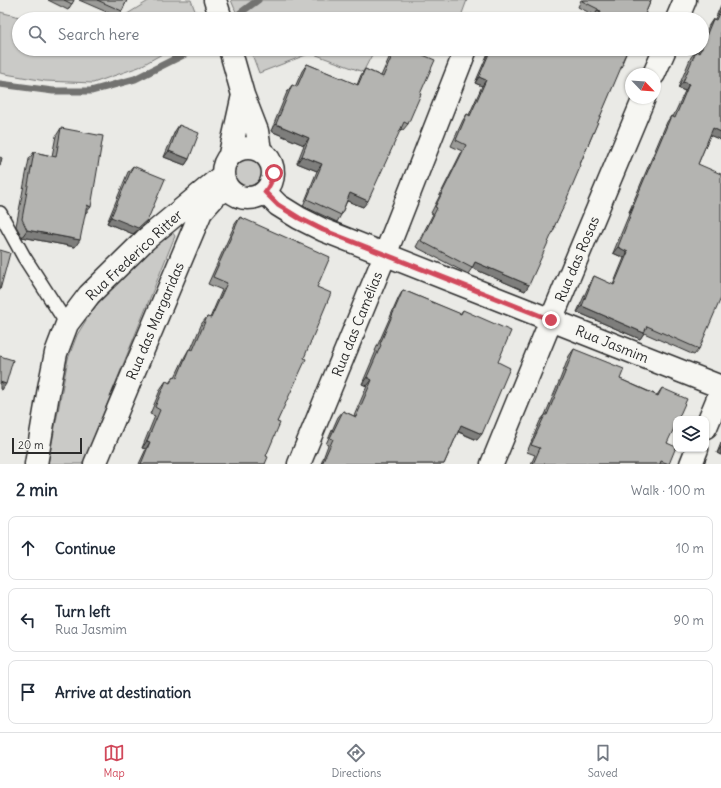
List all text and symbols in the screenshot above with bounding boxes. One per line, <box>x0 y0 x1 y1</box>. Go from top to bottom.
search box <box>12 12 709 56</box>
icon: search <box>26 23 48 45</box>
text: Search here <box>58 25 139 44</box>
north arrow <box>625 68 661 104</box>
route start <box>265 164 283 182</box>
street label: Rua Frederico Ritter <box>82 205 186 304</box>
street label: Rua das Rosas <box>551 213 603 305</box>
street label: Rua das Margaridas <box>122 259 188 383</box>
street label: Rua das Camélias <box>328 269 386 379</box>
route end <box>542 311 560 329</box>
street label: Rua Jasmim <box>573 321 651 367</box>
map controls <box>673 416 709 452</box>
button: layers <box>673 416 709 452</box>
scale bar <box>12 436 82 455</box>
text: 20 m <box>18 438 44 452</box>
text: 2 min <box>16 479 58 501</box>
text: Walk · 100 m <box>631 482 705 499</box>
icon: ahead <box>17 537 39 559</box>
text: Continue <box>55 539 116 558</box>
text: 10 m <box>676 540 704 557</box>
text: Turn left <box>55 602 110 621</box>
icon: left <box>17 609 39 631</box>
text: 90 m <box>673 612 704 629</box>
text: Rua Jasmim <box>55 621 127 638</box>
icon: arrive <box>17 681 39 703</box>
text: Arrive at destination <box>55 683 191 702</box>
tab: Map <box>103 742 125 780</box>
tab: Directions <box>332 742 381 780</box>
tab: Saved <box>588 742 618 780</box>

